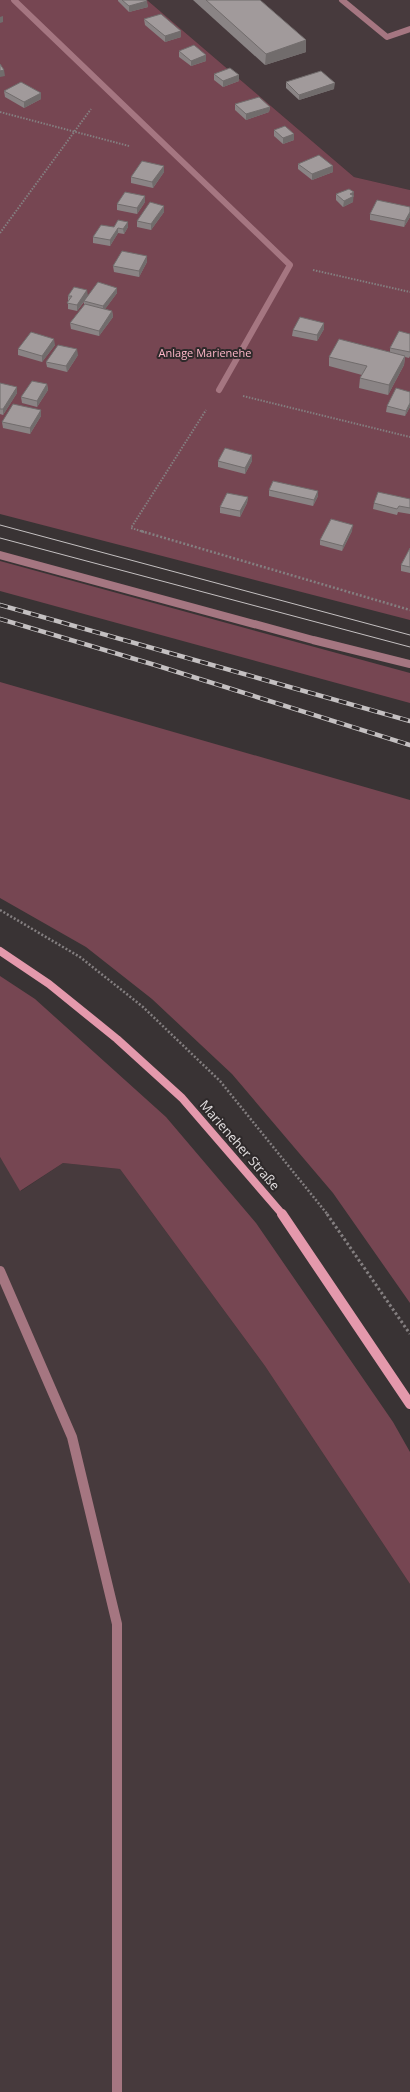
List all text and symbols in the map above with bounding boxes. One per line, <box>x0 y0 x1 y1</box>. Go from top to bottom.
park label: Anlage Marienehe <box>159 345 251 360</box>
street label: Marieneher Straße <box>196 1096 284 1194</box>

